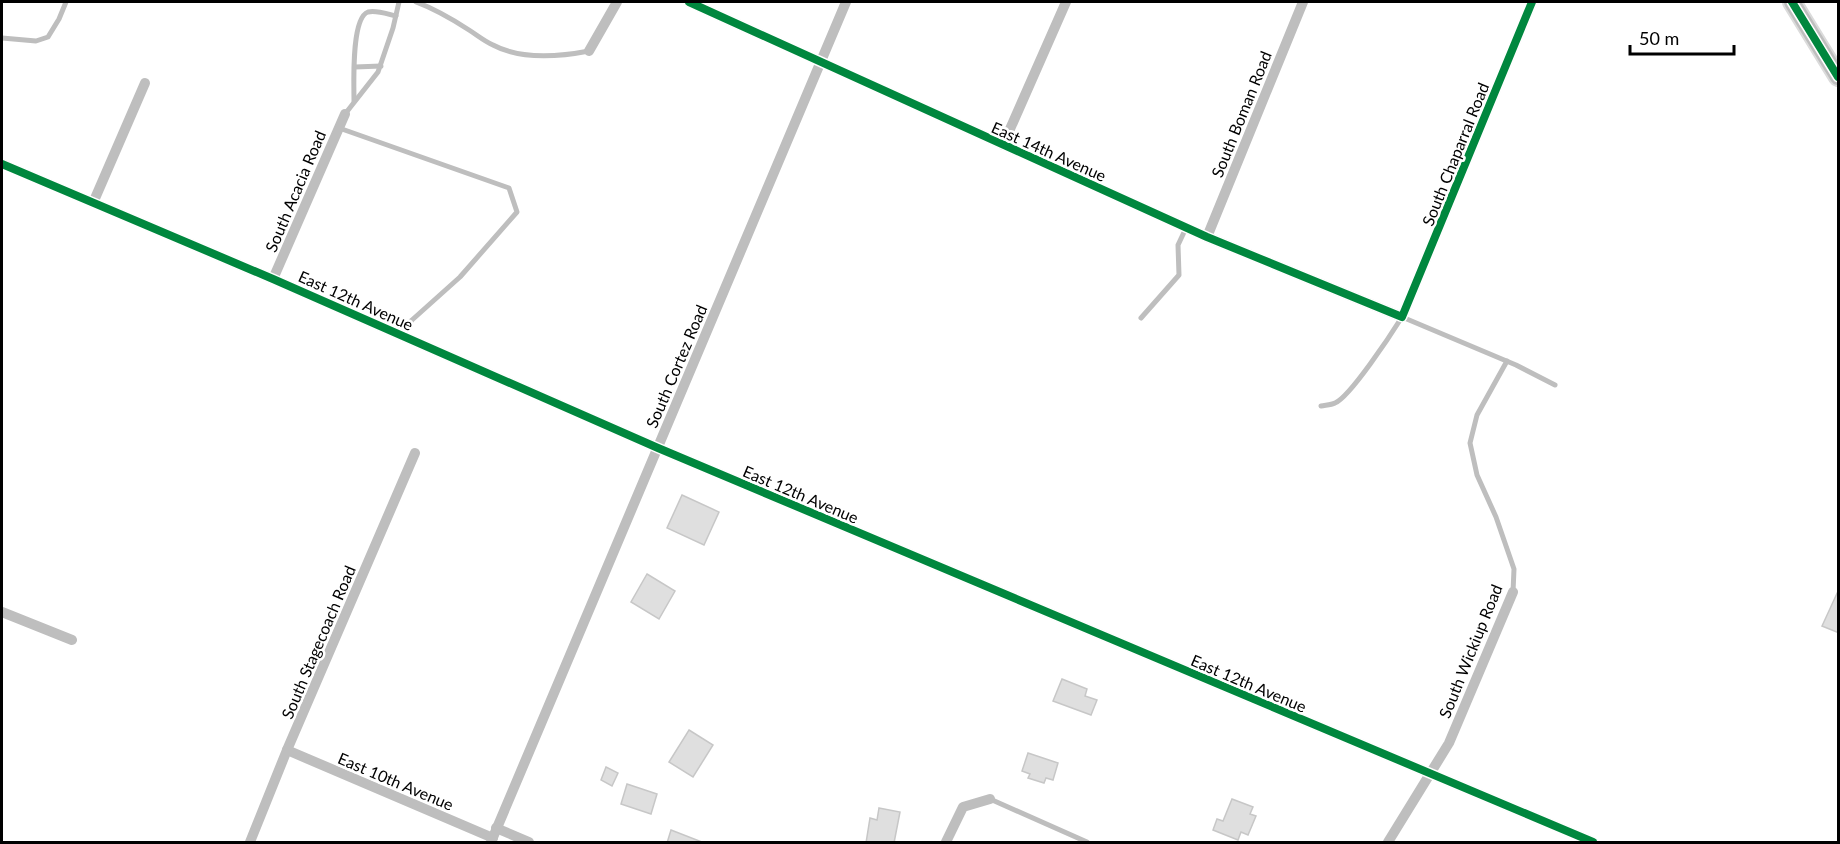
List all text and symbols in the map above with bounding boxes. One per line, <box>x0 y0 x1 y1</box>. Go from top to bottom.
scale bar <box>1630 18 1734 56</box>
text: 50 m <box>1639 27 1679 49</box>
street label: South Boman Road <box>1207 48 1275 180</box>
street label: South Chaparral Road <box>1418 80 1492 228</box>
street label: East 14th Avenue <box>989 117 1109 185</box>
street label: South Acacia Road <box>261 127 329 255</box>
street label: East 12th Avenue <box>296 266 416 334</box>
street label: South Cortez Road <box>642 302 710 430</box>
street label: East 12th Avenue <box>740 461 862 527</box>
street label: South Stagecoach Road <box>277 562 359 722</box>
street label: South Wickiup Road <box>1434 581 1506 721</box>
street label: East 12th Avenue <box>1188 650 1310 716</box>
street label: East 10th Avenue <box>335 748 457 814</box>

